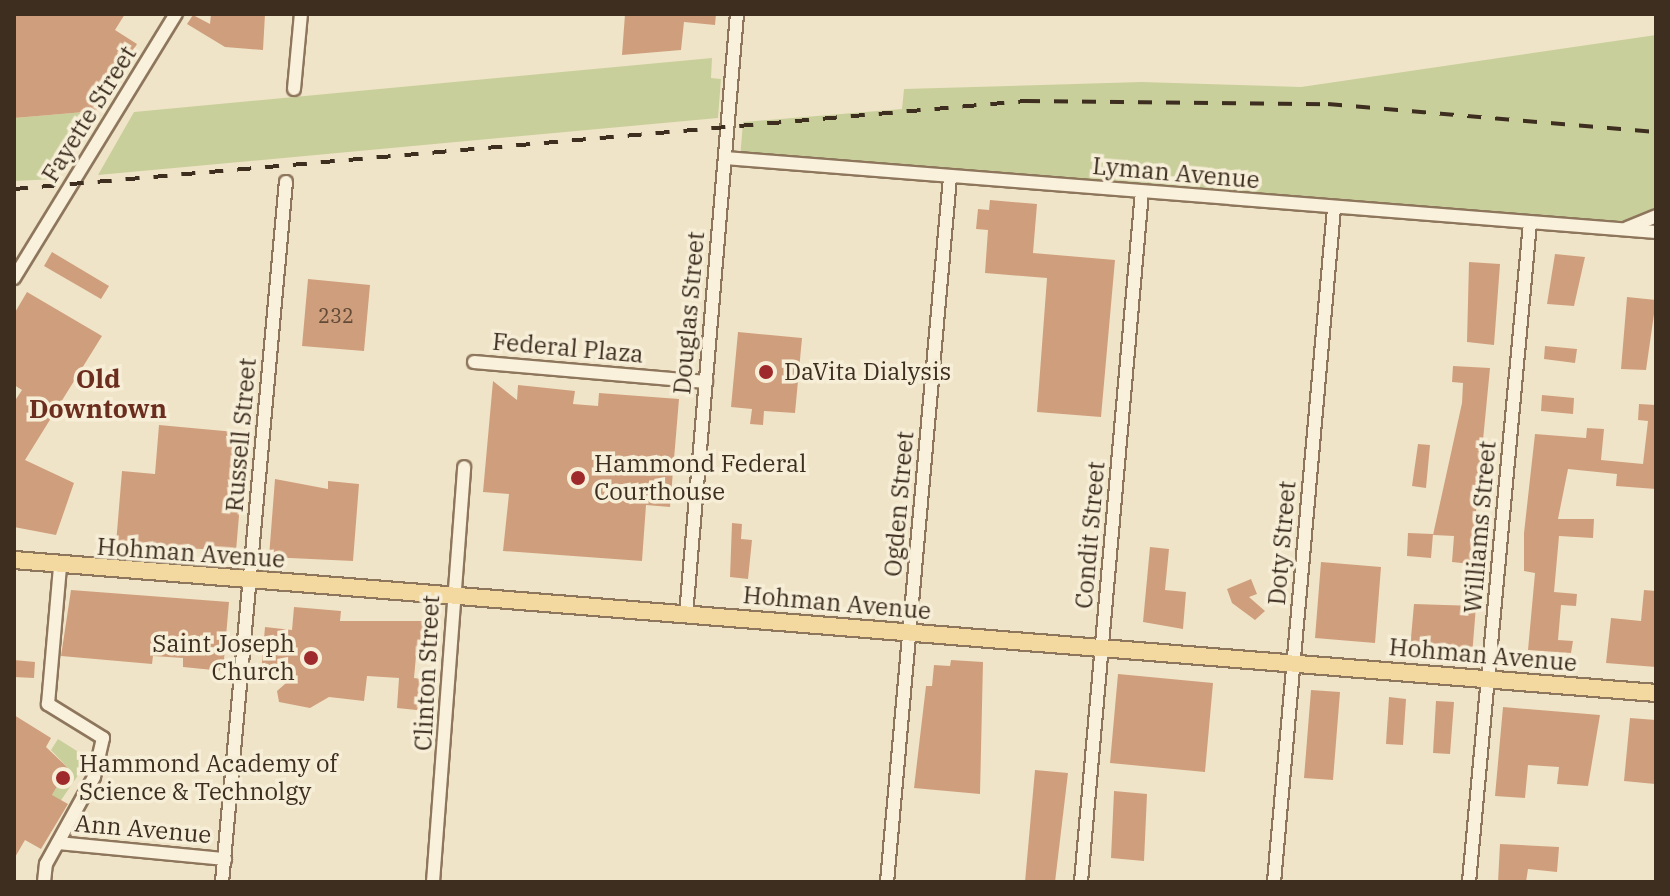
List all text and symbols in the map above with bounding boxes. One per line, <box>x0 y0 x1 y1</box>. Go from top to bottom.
street label: Fayette Street <box>36 41 142 187</box>
street label: Lyman Avenue <box>1091 151 1261 195</box>
street label: Douglas Street <box>668 230 710 396</box>
house number: 232 <box>318 303 354 327</box>
street label: Federal Plaza <box>491 327 645 369</box>
street label: Russell Street <box>220 357 262 513</box>
place label: DaVita Dialysis <box>784 358 951 386</box>
marker: DaVita Dialysis <box>755 361 777 383</box>
district label: Old Downtown <box>29 363 167 424</box>
street label: Ogden Street <box>878 430 920 578</box>
street label: Williams Street <box>1458 440 1502 614</box>
place label: Hammond Federal Courthouse <box>594 450 806 506</box>
street label: Condit Street <box>1069 460 1111 610</box>
marker: Hammond Federal Courthouse <box>569 469 587 487</box>
street label: Doty Street <box>1262 480 1302 606</box>
street label: Hohman Avenue <box>96 532 286 574</box>
street label: Hohman Avenue <box>742 580 932 626</box>
street label: Clinton Street <box>409 594 445 752</box>
place label: Saint Joseph Church <box>152 630 295 686</box>
street label: Hohman Avenue <box>1388 632 1578 678</box>
marker: Saint Joseph Church <box>302 649 320 667</box>
place label: Hammond Academy of Science & Technolgy <box>79 750 338 806</box>
marker: Hammond Academy of Science & Technolgy <box>54 769 72 787</box>
street label: Ann Avenue <box>73 809 213 849</box>

